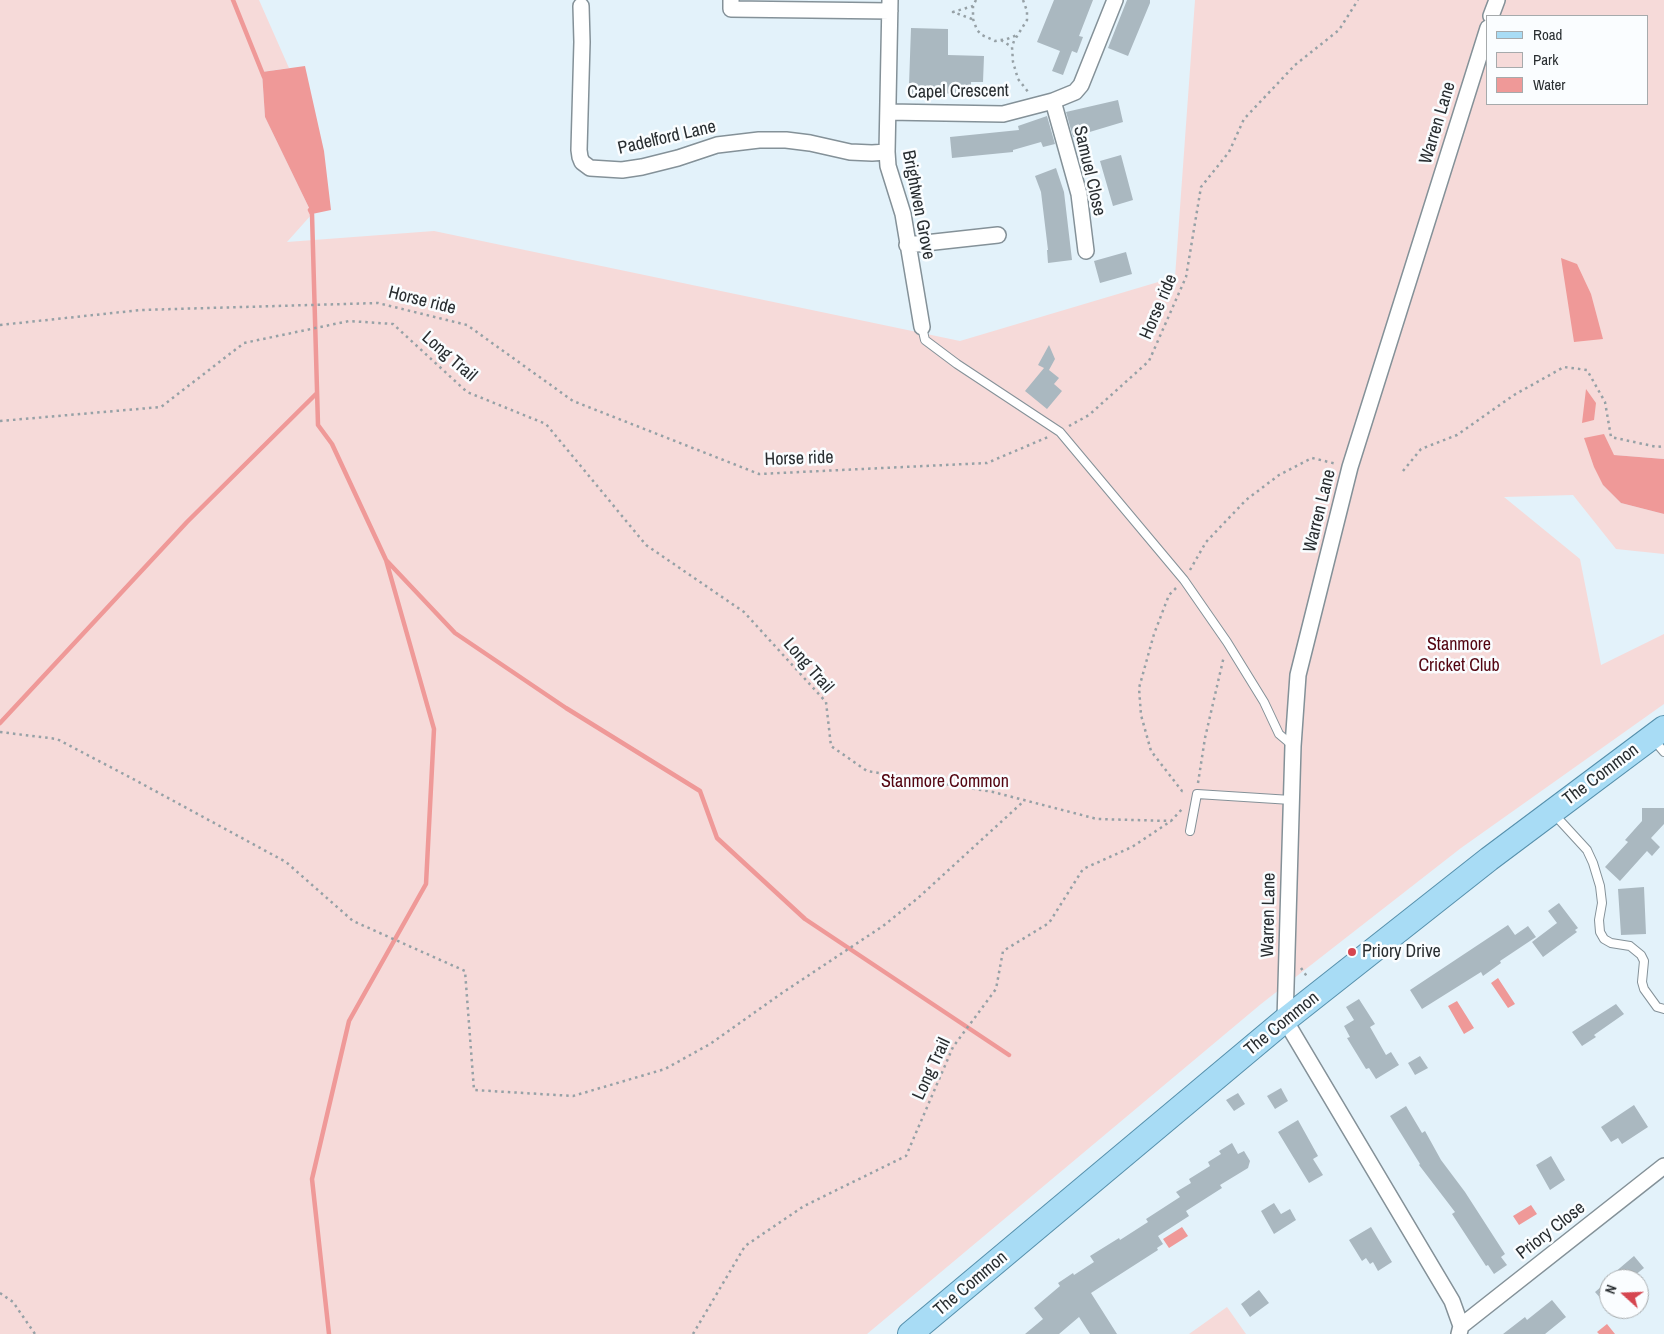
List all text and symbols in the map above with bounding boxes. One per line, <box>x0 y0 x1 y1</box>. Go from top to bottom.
legend <box>1486 15 1649 105</box>
text: Road <box>1533 24 1562 45</box>
text: Park <box>1533 49 1558 70</box>
text: Water <box>1533 74 1565 95</box>
street label: Warren Lane <box>1415 79 1461 167</box>
street label: Capel Crescent <box>907 80 1009 104</box>
street label: Padelford Lane <box>616 116 718 160</box>
street label: Samuel Close <box>1068 124 1110 218</box>
street label: Brightwen Grove <box>897 149 939 261</box>
street label: Horse ride <box>1136 271 1182 343</box>
street label: Horse ride <box>386 282 458 320</box>
street label: Long Trail <box>417 327 481 387</box>
street label: Horse ride <box>764 447 834 471</box>
street label: Warren Lane <box>1299 467 1341 555</box>
street label: Long Trail <box>778 634 838 698</box>
park label: Stanmore Cricket Club <box>1418 634 1500 676</box>
street label: The Common <box>1559 739 1643 811</box>
park label: Stanmore Common <box>881 771 1009 793</box>
street label: Warren Lane <box>1257 872 1281 958</box>
place label: Priory Drive <box>1362 941 1441 963</box>
marker: Priory Drive <box>1346 946 1358 958</box>
street label: The Common <box>1240 987 1324 1061</box>
street label: Long Trail <box>908 1035 956 1103</box>
street label: Priory Close <box>1512 1197 1590 1265</box>
street label: The Common <box>930 1247 1012 1321</box>
north arrow <box>1599 1269 1649 1319</box>
text: N <box>1601 1282 1621 1296</box>

